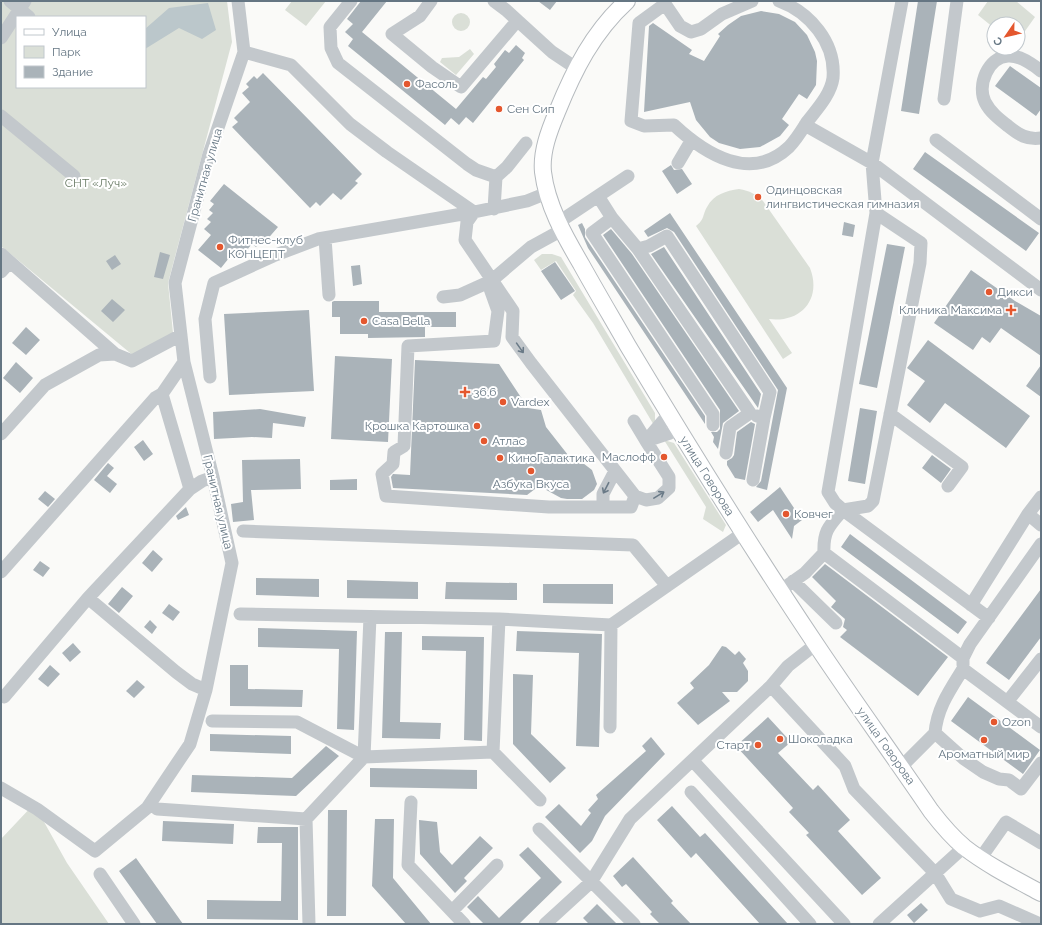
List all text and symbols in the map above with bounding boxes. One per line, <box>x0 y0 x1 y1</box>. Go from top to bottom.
legend <box>16 16 146 88</box>
north arrow <box>986 16 1026 56</box>
text: Улица <box>52 25 87 39</box>
text: С <box>990 34 1006 48</box>
text: Парк <box>52 45 81 59</box>
text: Здание <box>52 65 93 79</box>
place label: Фасоль <box>415 77 458 91</box>
marker: Фасоль <box>402 79 412 89</box>
place label: Сен Сип <box>507 102 555 116</box>
marker: Сен Сип <box>494 104 504 114</box>
street label: Гранитная улица <box>185 127 225 223</box>
park label: СНТ «Луч» <box>65 176 127 190</box>
place label: Одинцовская лингвистическая гимназия <box>766 183 919 211</box>
marker: Одинцовская лингвистическая гимназия <box>753 192 763 202</box>
place label: Фитнес-клуб КОНЦЕПТ <box>228 233 303 261</box>
marker: Фитнес-клуб КОНЦЕПТ <box>215 242 225 252</box>
place label: Дикси <box>997 285 1033 299</box>
marker: Дикси <box>984 287 994 297</box>
place label: Клиника Максима <box>899 303 1002 317</box>
marker: Клиника Максима <box>1005 304 1017 316</box>
place label: Casa Bella <box>372 314 430 328</box>
marker: Casa Bella <box>359 316 369 326</box>
one-way arrow <box>516 342 524 353</box>
place label: 36,6 <box>473 385 497 399</box>
marker: 36,6 <box>460 387 470 397</box>
place label: Vardex <box>511 395 549 409</box>
marker: Vardex <box>498 397 508 407</box>
place label: Крошка Картошка <box>365 419 469 433</box>
marker: Крошка Картошка <box>472 421 482 431</box>
place label: Атлас <box>492 434 526 448</box>
street label: улица Говорова <box>677 434 737 518</box>
marker: Атлас <box>479 436 489 446</box>
place label: Маслофф <box>602 450 656 464</box>
place label: КиноГалактика <box>508 451 595 465</box>
marker: Маслофф <box>659 452 669 462</box>
street label: Гранитная улица <box>200 453 236 551</box>
marker: КиноГалактика <box>495 453 505 463</box>
marker: Азбука Вкуса <box>526 466 536 476</box>
place label: Азбука Вкуса <box>493 477 569 491</box>
one-way arrow <box>602 482 609 494</box>
one-way arrow <box>653 491 665 499</box>
place label: Ковчег <box>794 507 833 521</box>
marker: Ковчег <box>781 509 791 519</box>
street label: улица Говорова <box>854 705 918 787</box>
place label: Ozon <box>1002 715 1031 729</box>
marker: Ozon <box>989 717 999 727</box>
place label: Шоколадка <box>788 732 853 746</box>
marker: Шоколадка <box>775 734 785 744</box>
marker: Ароматный мир <box>979 735 989 745</box>
place label: Старт <box>716 738 750 752</box>
marker: Старт <box>753 740 763 750</box>
place label: Ароматный мир <box>938 747 1030 761</box>

